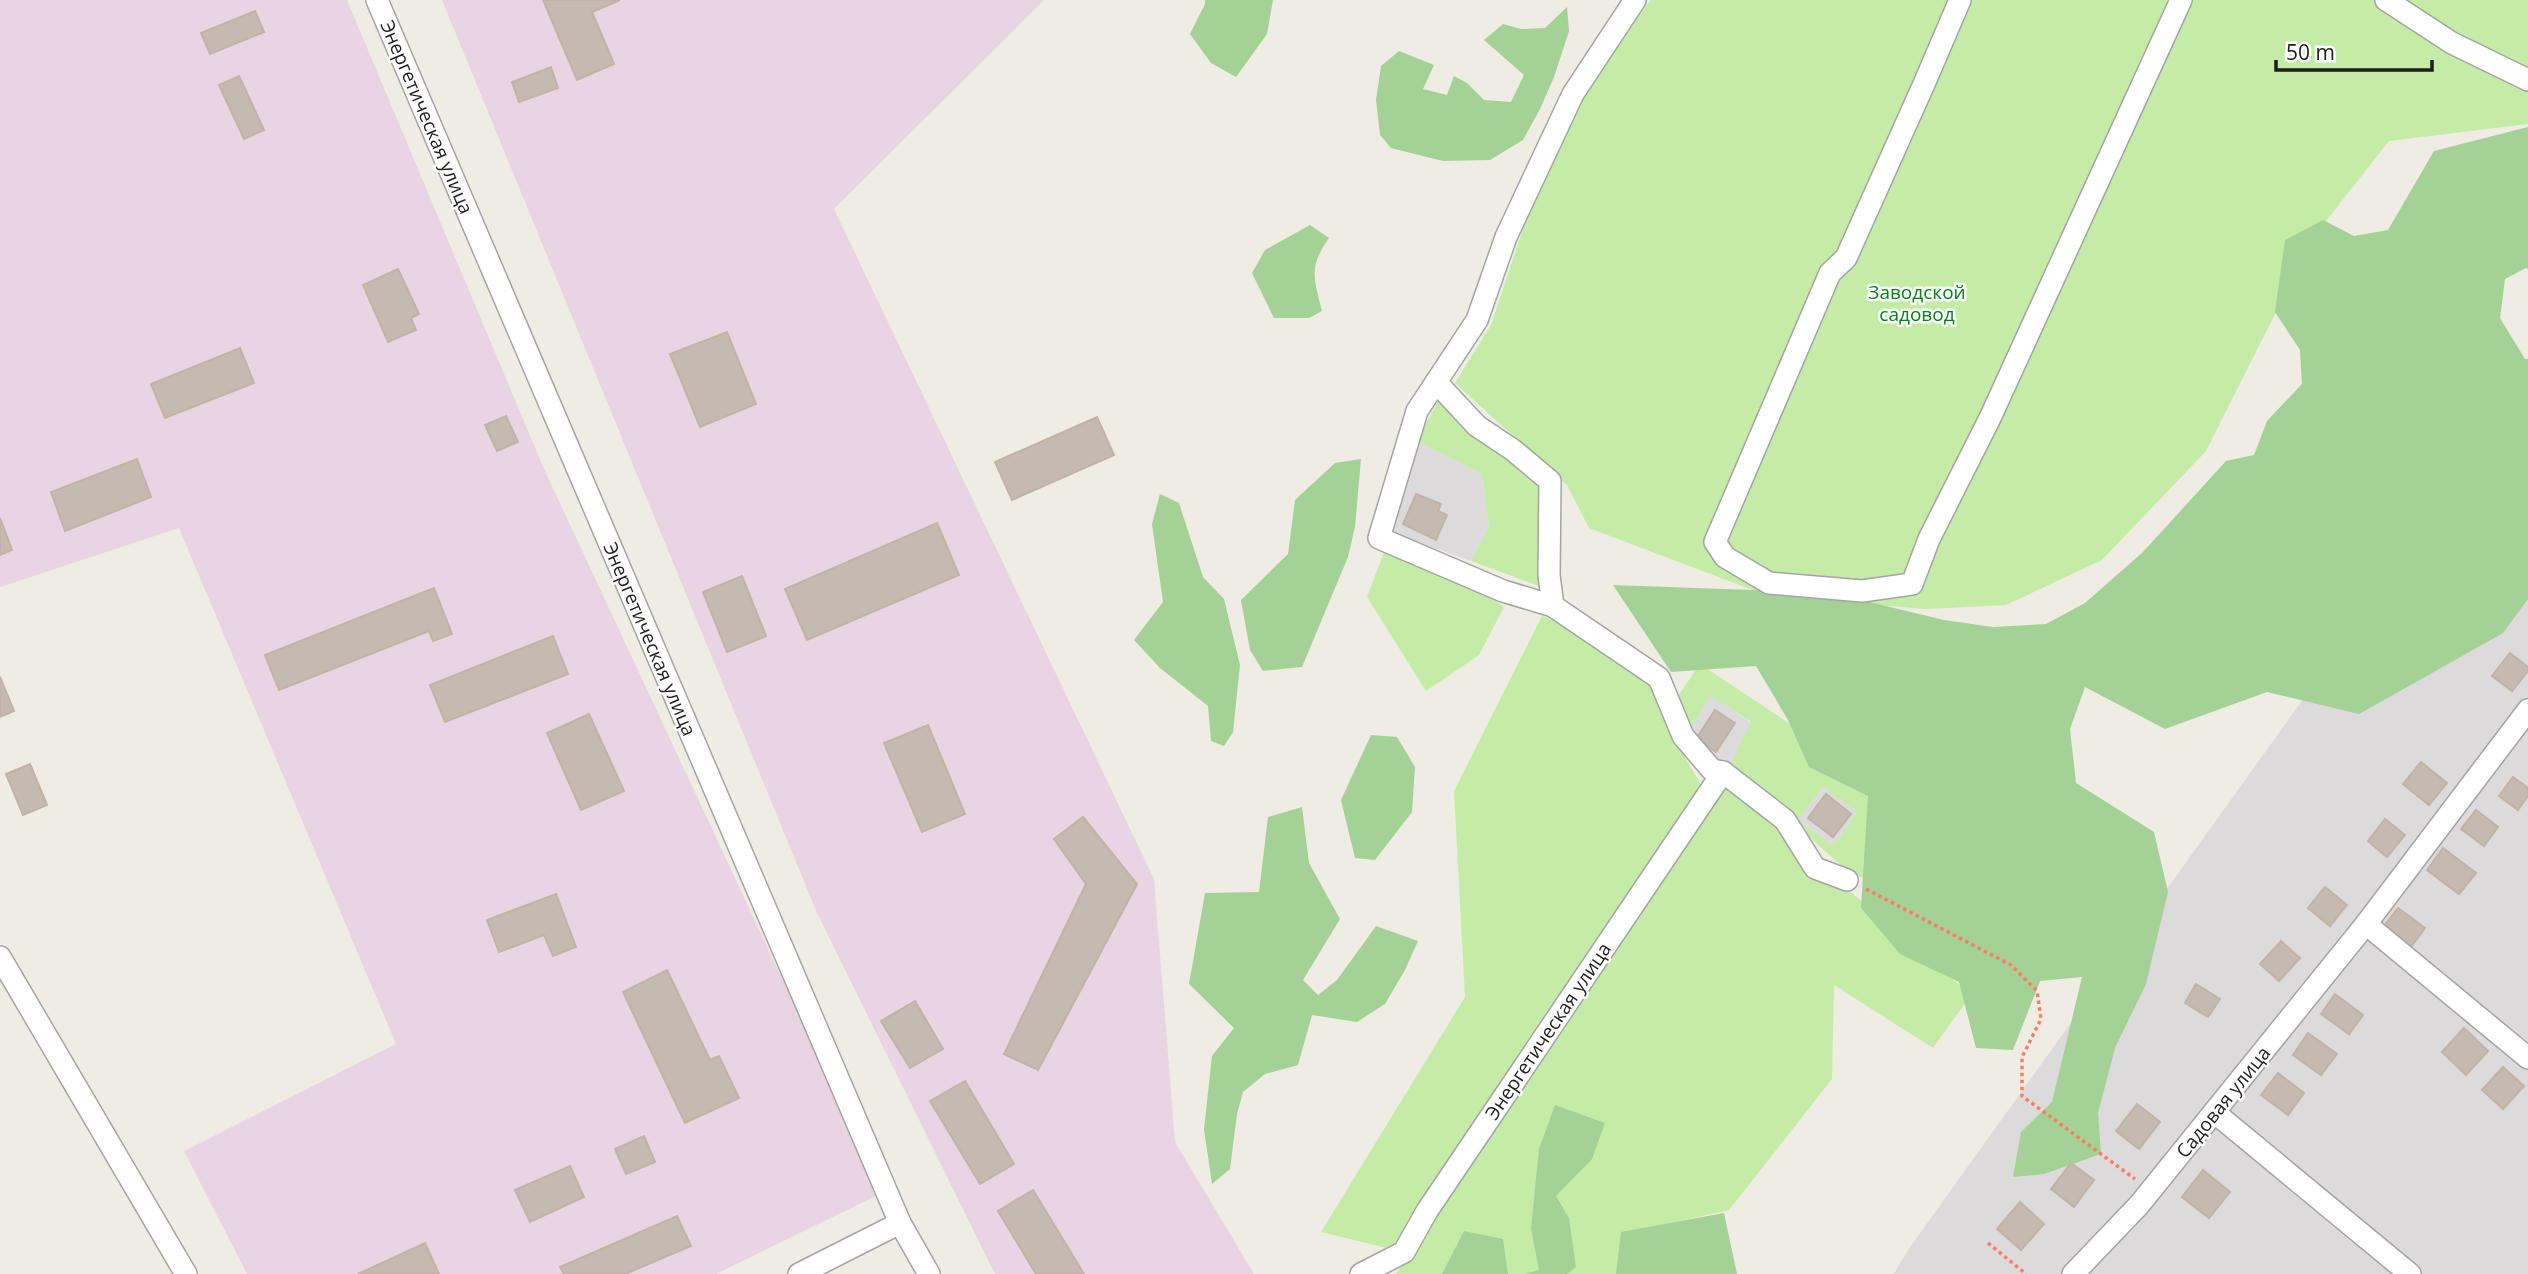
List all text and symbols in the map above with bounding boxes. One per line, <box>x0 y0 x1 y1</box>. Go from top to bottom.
street label: Энергетическая улица <box>374 16 480 218</box>
scale bar <box>2276 28 2432 72</box>
text: 50 m <box>2286 38 2335 66</box>
park label: Заводской садовод <box>1868 279 1966 327</box>
street label: Энергетическая улица <box>597 538 703 740</box>
street label: Энергетическая улица <box>1479 937 1617 1125</box>
street label: Садовая улица <box>2170 1041 2276 1163</box>

